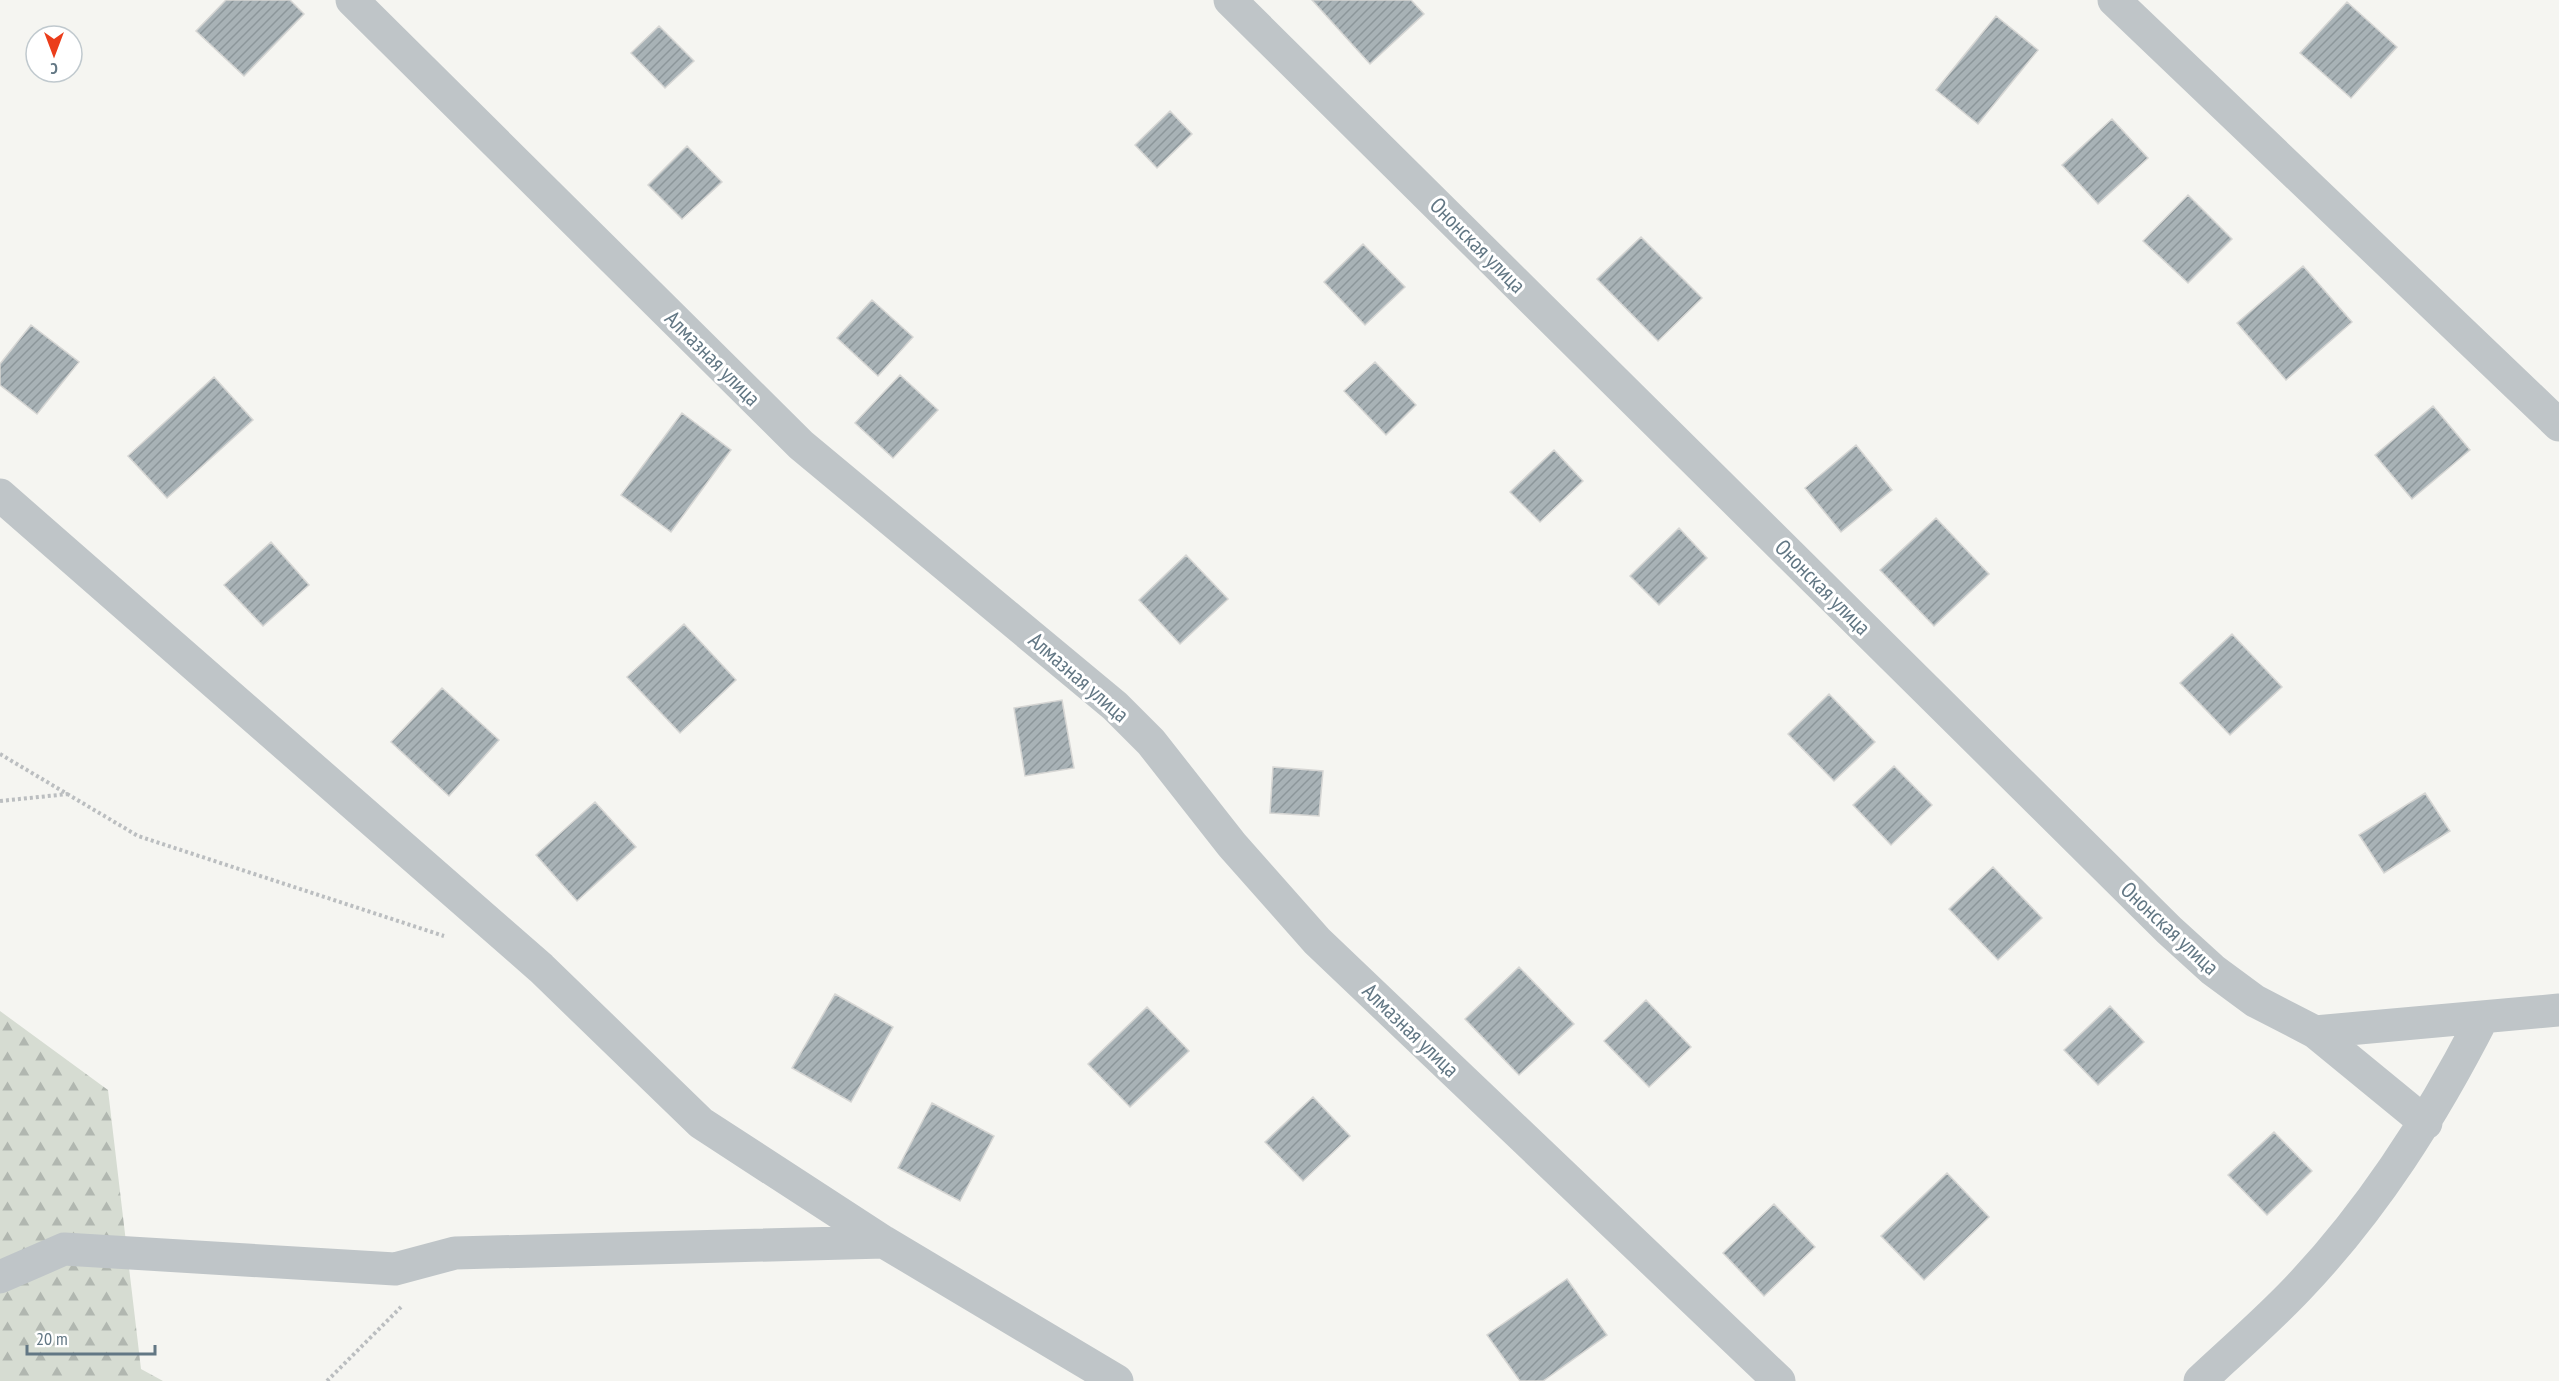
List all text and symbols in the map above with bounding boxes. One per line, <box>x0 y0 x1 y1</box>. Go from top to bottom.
north arrow <box>24 24 84 84</box>
text: С <box>50 59 58 79</box>
street label: Ононская улица <box>1424 191 1532 299</box>
street label: Алмазная улица <box>659 304 767 412</box>
street label: Ононская улица <box>1769 533 1877 641</box>
street label: Алмазная улица <box>1023 626 1135 728</box>
street label: Ононская улица <box>2115 875 2225 981</box>
street label: Алмазная улица <box>1357 977 1465 1083</box>
scale bar <box>27 1318 154 1356</box>
text: 20 m <box>36 1327 68 1350</box>

